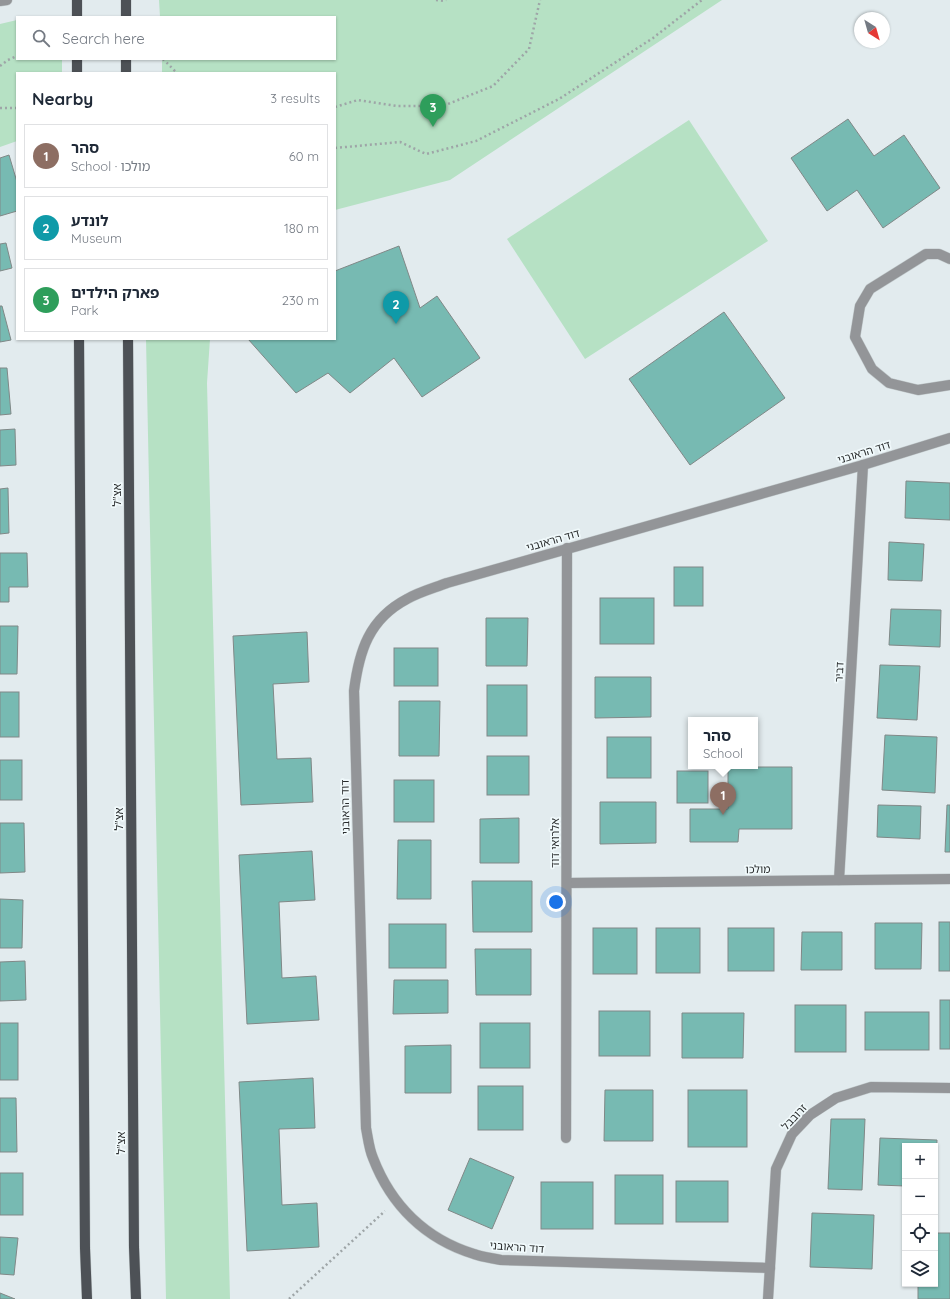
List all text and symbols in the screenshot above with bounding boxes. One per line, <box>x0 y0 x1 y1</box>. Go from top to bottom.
north arrow <box>854 12 890 48</box>
search box <box>16 16 336 60</box>
icon: search <box>30 27 52 49</box>
text: Search here <box>62 29 145 48</box>
text: Nearby <box>32 88 93 109</box>
text: 3 results <box>270 90 320 106</box>
pin: 3 <box>420 94 446 127</box>
text: סהר <box>71 138 99 157</box>
text: 1 <box>43 148 49 164</box>
text: 60 m <box>289 148 319 164</box>
text: School · מולכו <box>71 158 150 174</box>
text: לונדע <box>71 211 109 230</box>
text: 2 <box>42 220 50 236</box>
text: 180 m <box>284 220 319 236</box>
text: Museum <box>71 230 122 246</box>
text: פארק הילדים <box>71 283 160 302</box>
pin: 2 <box>383 291 409 324</box>
text: 3 <box>43 292 49 308</box>
text: 230 m <box>282 292 319 308</box>
text: Park <box>71 302 99 318</box>
street label: דוד הראובני <box>836 437 892 467</box>
street label: אצ"ל <box>110 483 124 507</box>
street label: דוד הראובני <box>525 526 581 554</box>
street label: דביר <box>831 661 847 683</box>
popup <box>688 717 758 769</box>
text: סהר <box>703 726 731 745</box>
text: School <box>703 745 743 761</box>
street label: דוד הראובני <box>338 780 352 834</box>
pin: 1 <box>710 782 736 815</box>
street label: אצ"ל <box>112 807 126 831</box>
street label: אלרואי דוד <box>548 818 562 868</box>
street label: מולכו <box>745 862 771 876</box>
your location <box>546 892 566 912</box>
street label: זרובבל <box>778 1101 810 1133</box>
street label: אצ"ל <box>114 1131 128 1155</box>
map controls <box>902 1143 938 1287</box>
button: + <box>902 1143 938 1179</box>
button: − <box>902 1179 938 1215</box>
button: locate <box>902 1215 938 1251</box>
street label: דוד הראובני <box>489 1238 545 1256</box>
button: layers <box>902 1251 938 1287</box>

